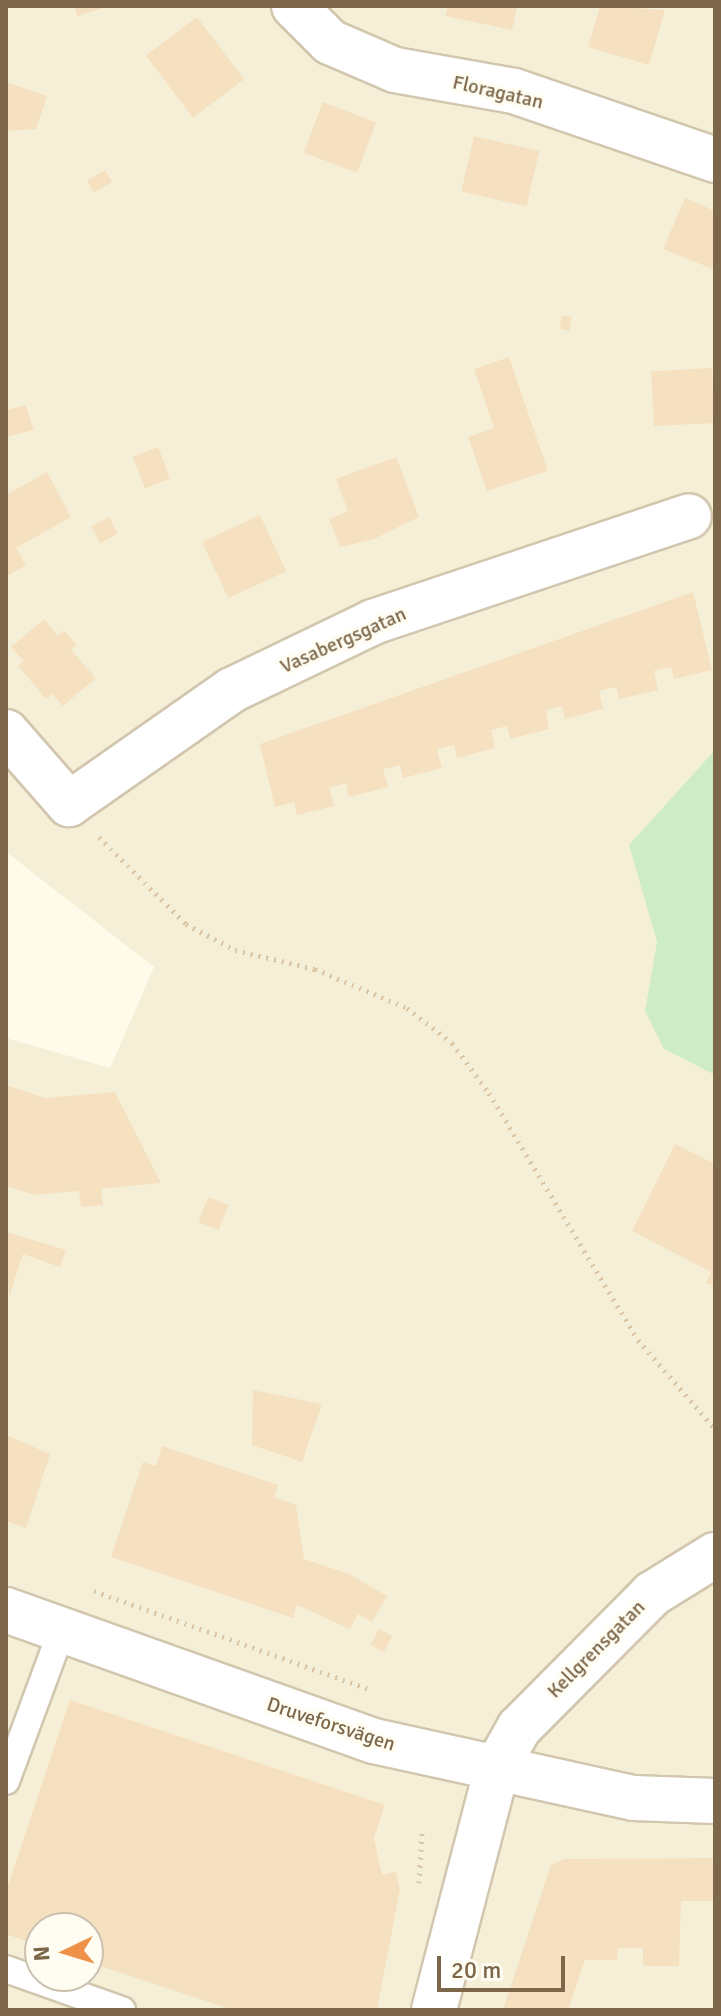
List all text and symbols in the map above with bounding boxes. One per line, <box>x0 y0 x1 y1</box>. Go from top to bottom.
street label: Floragatan <box>450 70 546 114</box>
street label: Vasabergsgatan <box>276 602 410 678</box>
street label: Kellgrensgatan <box>542 1595 650 1703</box>
street label: Druveforsvägen <box>264 1692 398 1756</box>
north arrow <box>24 1912 104 1992</box>
scale bar <box>441 1940 569 1990</box>
text: N <box>28 1945 56 1962</box>
text: 20 m <box>451 1955 501 1985</box>

